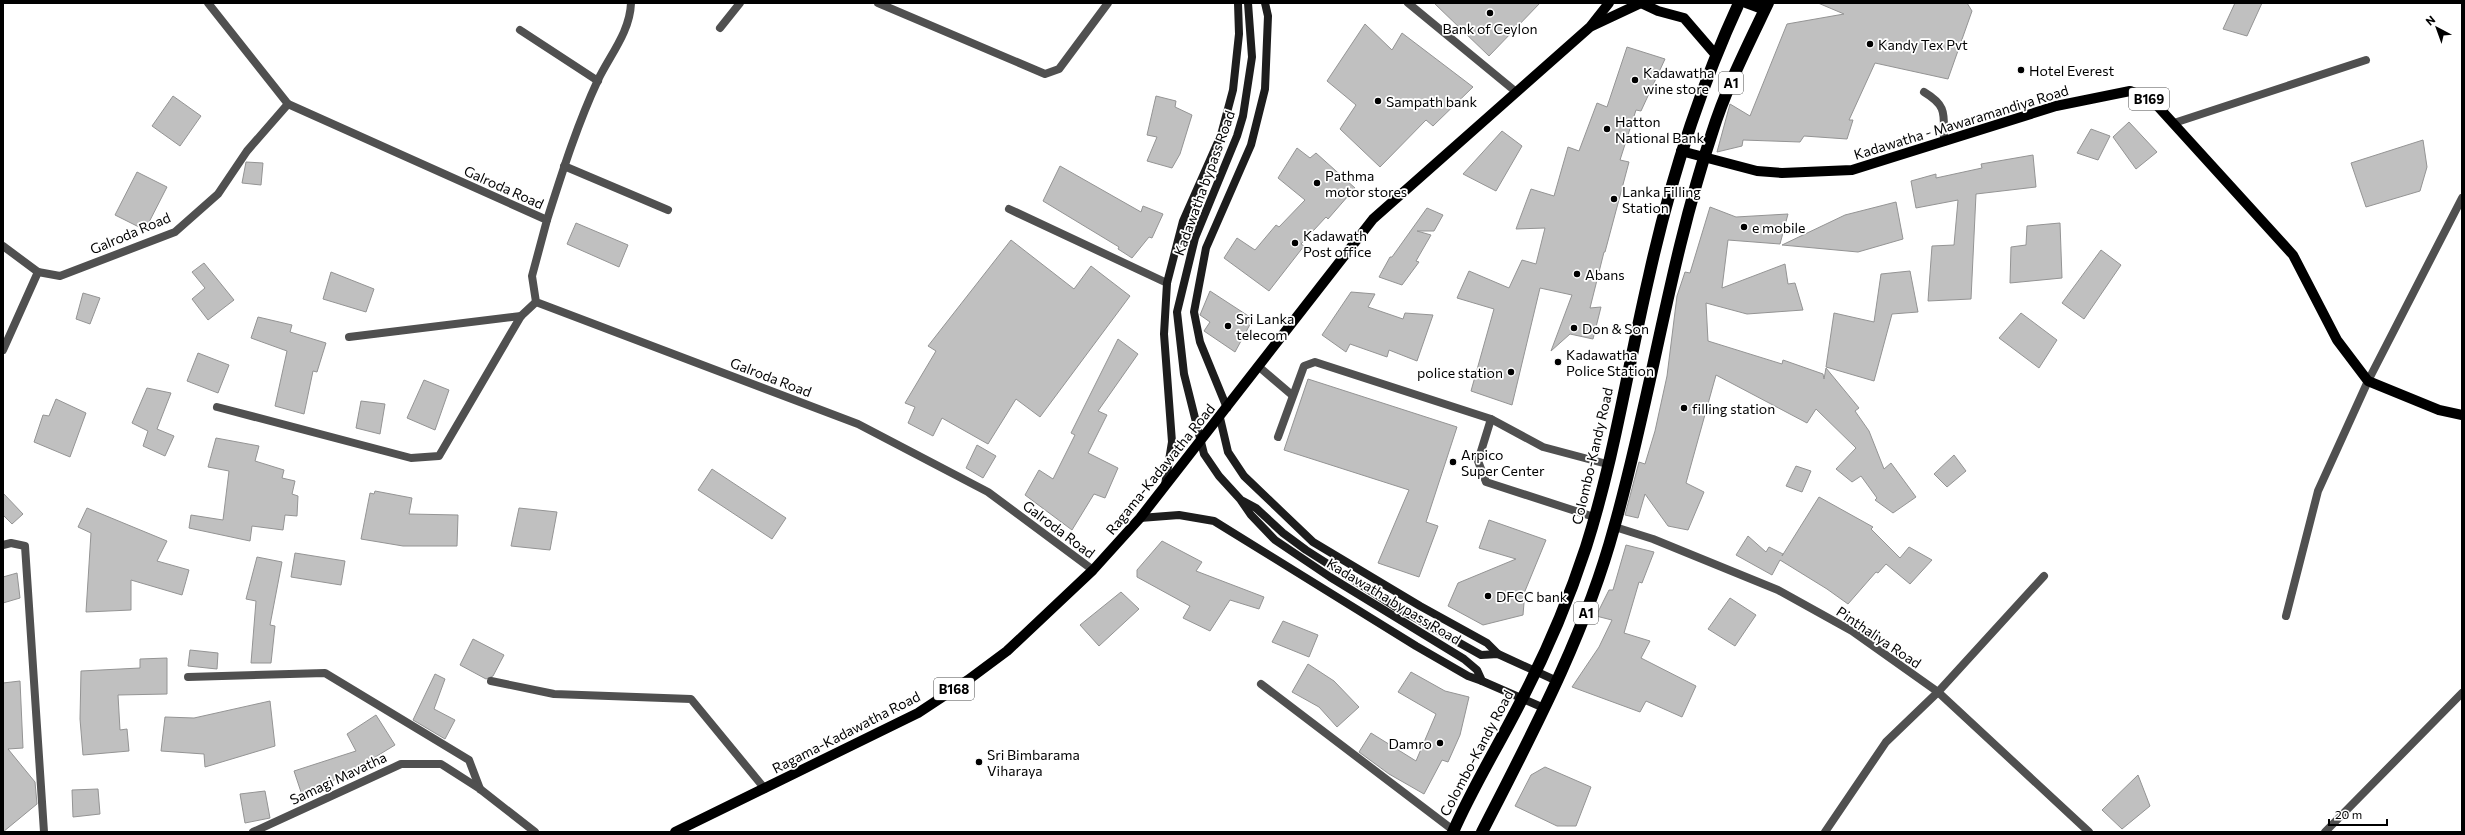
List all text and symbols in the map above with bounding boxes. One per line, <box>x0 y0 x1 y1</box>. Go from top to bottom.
marker: Bank of Ceylon <box>1485 8 1495 18</box>
north arrow <box>2417 8 2457 48</box>
text: N <box>2423 12 2437 28</box>
place label: Bank of Ceylon <box>1442 20 1538 37</box>
place label: Kandy Tex Pvt <box>1878 36 1968 53</box>
marker: Kandy Tex Pvt <box>1865 39 1875 49</box>
place label: Hotel Everest <box>2029 62 2114 79</box>
place label: Kadawatha wine store <box>1643 64 1714 97</box>
marker: Hotel Everest <box>2016 65 2026 75</box>
road number: A1 <box>1719 72 1743 94</box>
marker: Kadawatha wine store <box>1630 75 1640 85</box>
street label: Kadawatha - Mawaramandiya Road <box>1852 81 2070 163</box>
road number: B169 <box>2129 88 2169 110</box>
place label: Sampath bank <box>1386 93 1477 110</box>
marker: Sampath bank <box>1373 96 1383 106</box>
street label: Kadawatha bypass Road <box>1170 108 1238 258</box>
place label: Hatton National Bank <box>1615 113 1705 146</box>
marker: Hatton National Bank <box>1602 124 1612 134</box>
street label: Galroda Road <box>461 162 547 212</box>
place label: Pathma motor stores <box>1325 167 1407 200</box>
marker: Pathma motor stores <box>1312 178 1322 188</box>
place label: Lanka Filling Station <box>1622 183 1701 216</box>
marker: Lanka Filling Station <box>1609 194 1619 204</box>
street label: Galroda Road <box>87 208 173 258</box>
place label: e mobile <box>1752 219 1805 236</box>
marker: e mobile <box>1739 222 1749 232</box>
place label: Kadawath Post office <box>1303 227 1371 260</box>
marker: Kadawath Post office <box>1290 238 1300 248</box>
place label: Abans <box>1585 266 1625 283</box>
marker: Abans <box>1572 269 1582 279</box>
place label: Sri Lanka telecom <box>1236 310 1294 343</box>
place label: Don & Son <box>1582 320 1649 337</box>
marker: Sri Lanka telecom <box>1223 321 1233 331</box>
marker: Don & Son <box>1569 323 1579 333</box>
place label: Kadawatha Police Station <box>1566 346 1654 379</box>
street label: Galroda Road <box>728 354 814 400</box>
marker: Kadawatha Police Station <box>1553 357 1563 367</box>
place label: police station <box>1417 364 1503 381</box>
marker: police station <box>1506 367 1516 377</box>
street label: Colombo-Kandy Road <box>1568 386 1616 526</box>
street label: Ragama-Kadawatha Road <box>1102 400 1218 538</box>
place label: filling station <box>1692 400 1775 417</box>
marker: filling station <box>1679 403 1689 413</box>
place label: Arpico Super Center <box>1461 446 1545 479</box>
marker: Arpico Super Center <box>1448 457 1458 467</box>
street label: Galroda Road <box>1020 496 1098 562</box>
street label: Kadawatha bypass Road <box>1324 554 1464 648</box>
place label: DFCC bank <box>1496 588 1568 605</box>
marker: DFCC bank <box>1483 591 1493 601</box>
road number: A1 <box>1574 602 1598 624</box>
street label: Pinthaliya Road <box>1833 602 1925 672</box>
road number: B168 <box>934 678 974 700</box>
street label: Ragama-Kadawatha Road <box>769 687 923 777</box>
street label: Colombo-Kandy Road <box>1436 687 1516 819</box>
place label: Damro <box>1388 735 1432 752</box>
marker: Damro <box>1435 738 1445 748</box>
place label: Sri Bimbarama Viharaya <box>987 746 1080 779</box>
street label: Samagi Mavatha <box>287 748 389 808</box>
marker: Sri Bimbarama Viharaya <box>974 757 984 767</box>
scale bar <box>2329 801 2387 827</box>
text: 20 m <box>2335 807 2362 821</box>

